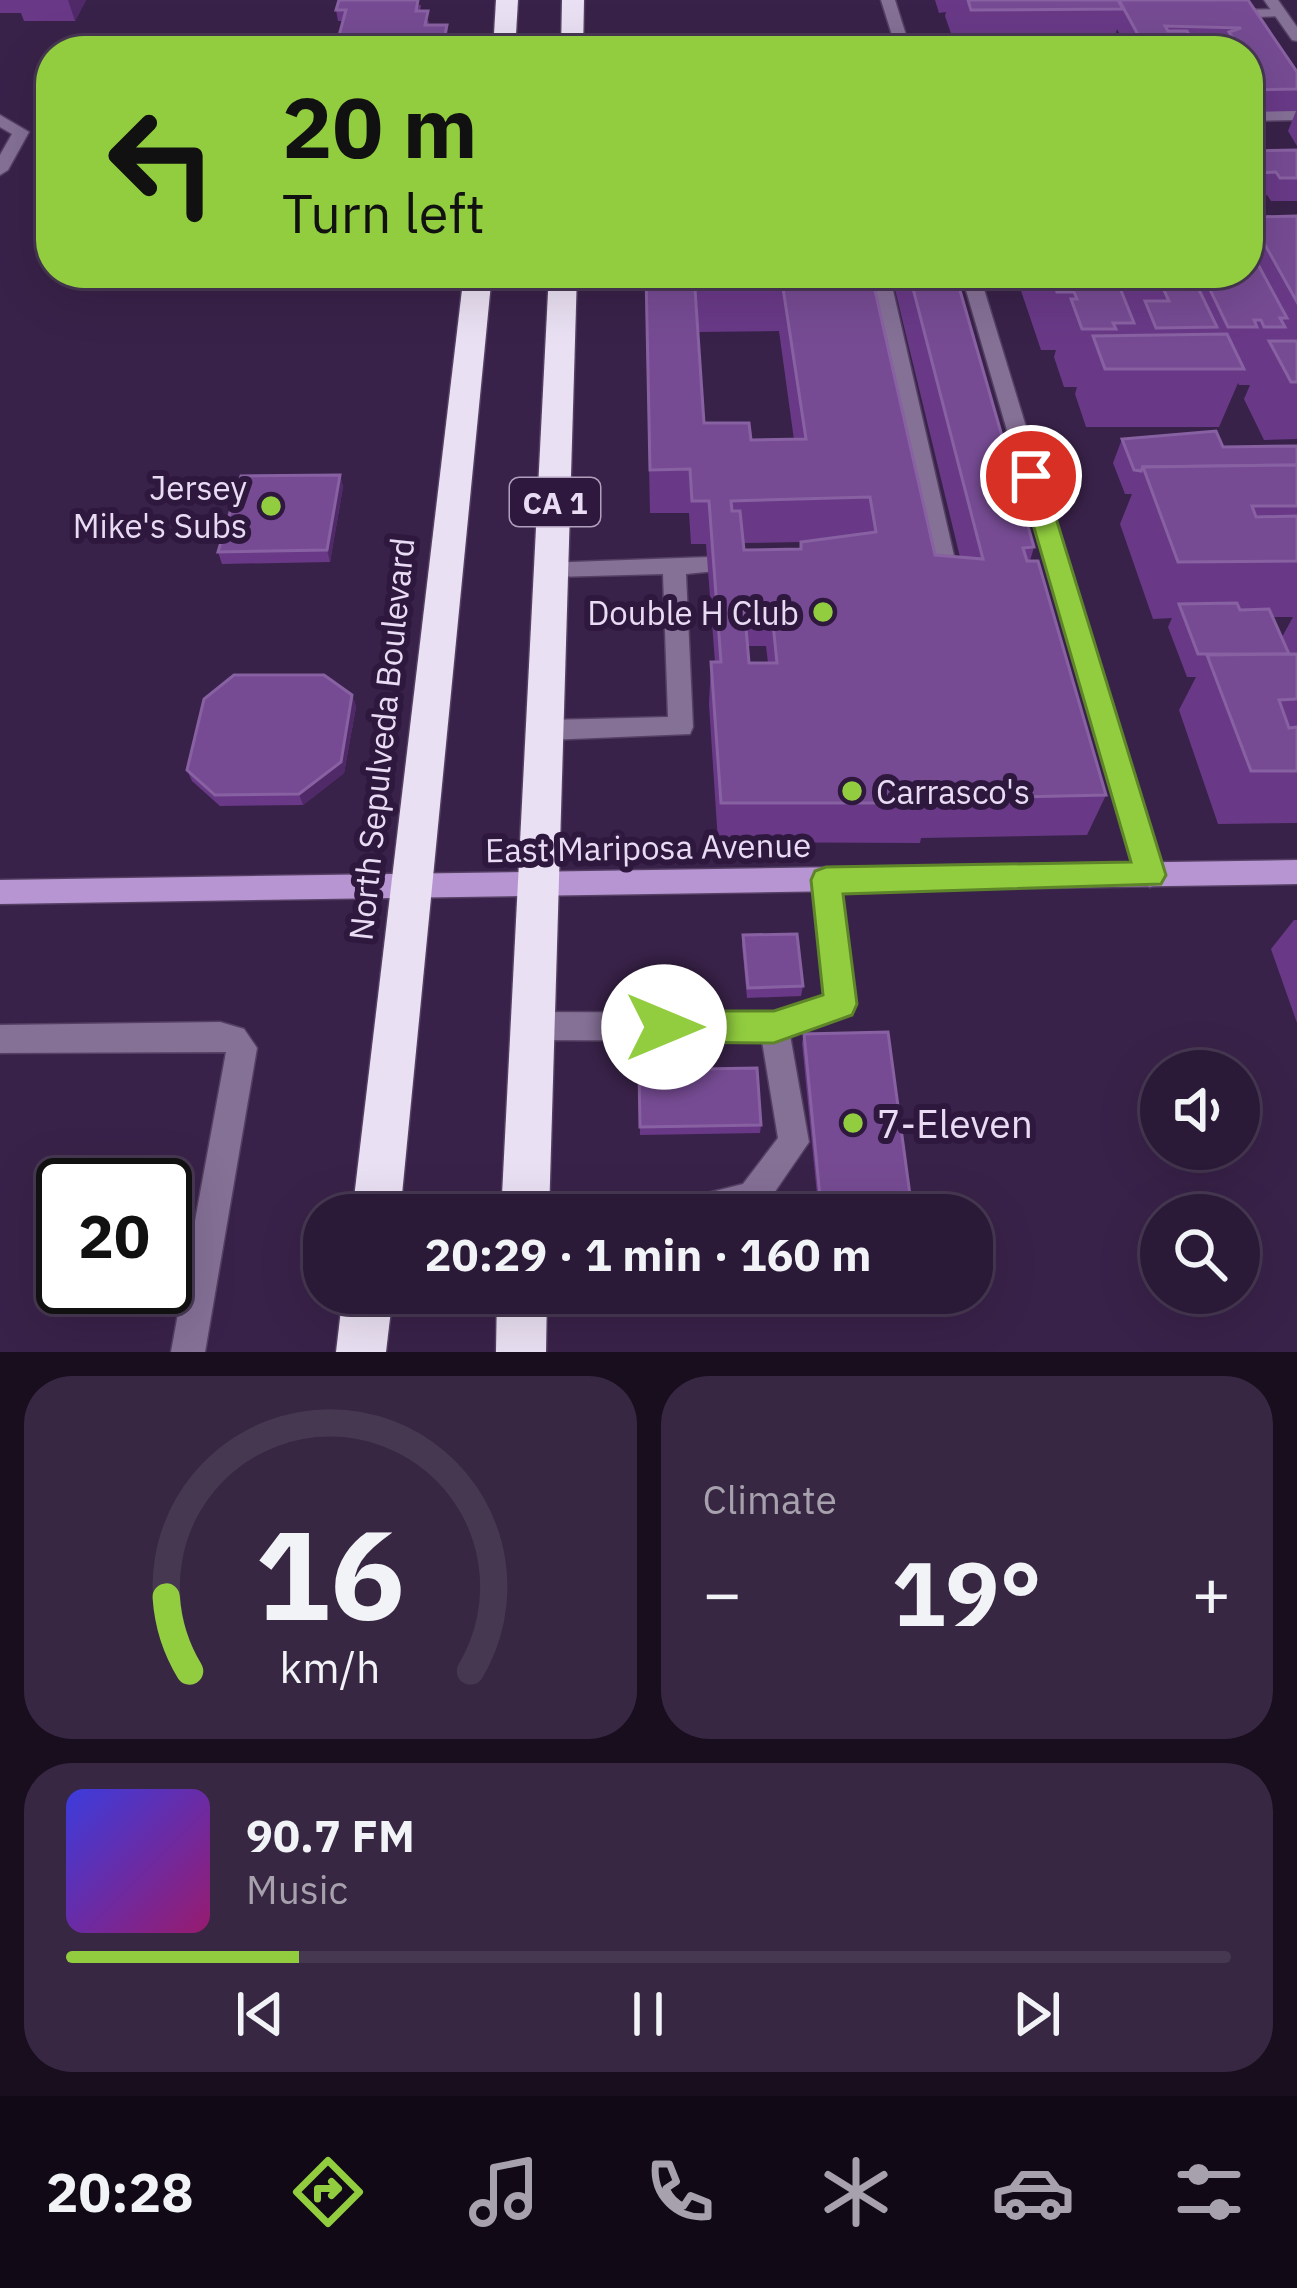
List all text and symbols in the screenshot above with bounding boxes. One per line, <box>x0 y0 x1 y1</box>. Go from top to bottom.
text: 20 m <box>282 72 478 181</box>
icon: left <box>84 84 240 240</box>
text: Turn left <box>282 178 485 248</box>
pin <box>980 425 1082 527</box>
icon: arrive <box>998 443 1064 509</box>
place label: Jersey Mike's Subs <box>73 466 247 547</box>
road number: CA 1 <box>510 478 600 526</box>
marker: Jersey Mike's Subs <box>258 493 284 519</box>
street label: North Sepulveda Boulevard <box>338 535 424 943</box>
place label: Double H Club <box>587 591 799 634</box>
marker: Double H Club <box>810 599 836 625</box>
place label: Carrasco's <box>876 770 1030 813</box>
marker: Carrasco's <box>839 778 865 804</box>
street label: East Mariposa Avenue <box>485 823 811 871</box>
position arrow <box>601 964 727 1090</box>
map controls <box>1140 1050 1260 1314</box>
button: sound <box>1140 1050 1260 1170</box>
place label: 7-Eleven <box>877 1098 1033 1149</box>
marker: 7-Eleven <box>840 1110 866 1136</box>
speed limit sign: 20 <box>36 1158 192 1314</box>
button: search <box>1140 1194 1260 1314</box>
text: 20:29 · 1 min · 160 m <box>425 1225 871 1283</box>
text: Climate <box>703 1474 837 1525</box>
text: 16 <box>255 1492 405 1654</box>
text: 19° <box>892 1534 1042 1651</box>
text: − <box>703 1549 742 1635</box>
text: + <box>1191 1549 1231 1635</box>
text: km/h <box>280 1638 381 1694</box>
text: 90.7 FM <box>246 1806 415 1864</box>
text: Music <box>246 1864 348 1915</box>
icon: previous <box>227 1981 293 2047</box>
icon: pause <box>615 1981 681 2047</box>
icon: next <box>1004 1981 1070 2047</box>
icon: directions <box>286 2150 370 2234</box>
icon: music <box>462 2150 546 2234</box>
icon: phone <box>638 2150 722 2234</box>
icon: climate <box>814 2150 898 2234</box>
icon: car <box>991 2150 1075 2234</box>
icon: filters <box>1167 2150 1251 2234</box>
text: 20:28 <box>46 2157 194 2227</box>

